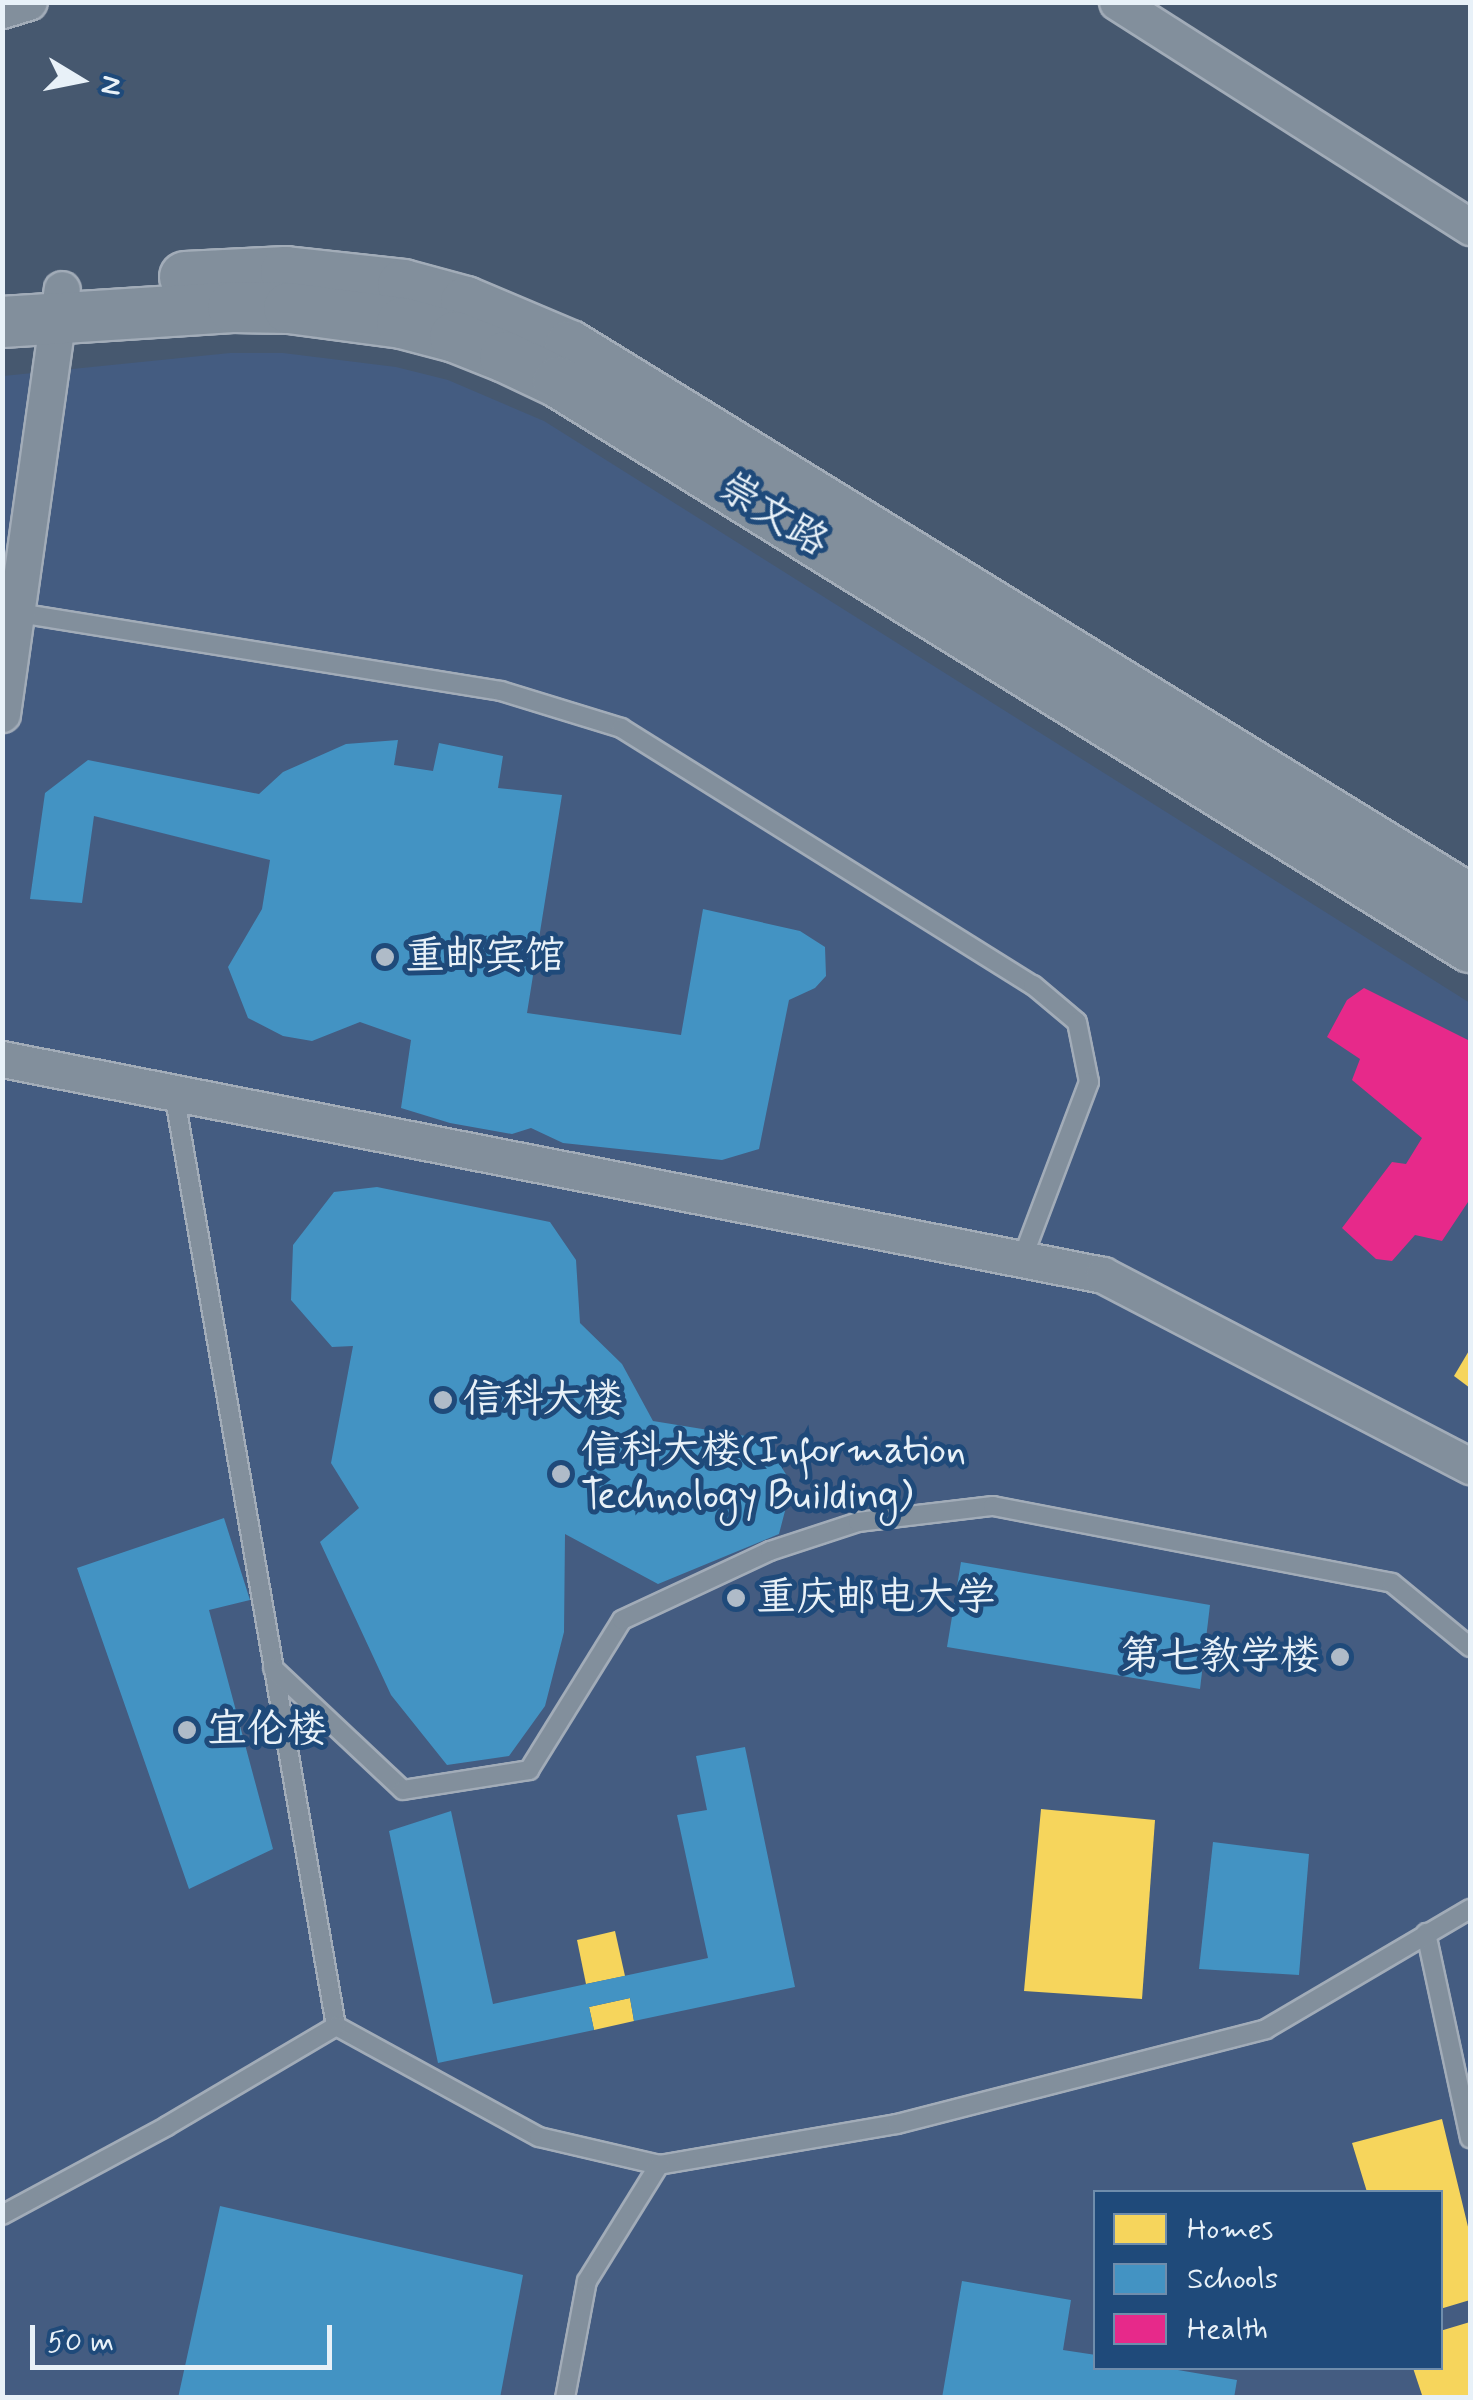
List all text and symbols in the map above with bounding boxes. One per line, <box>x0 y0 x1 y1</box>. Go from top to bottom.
north arrow <box>30 30 130 130</box>
text: N <box>90 73 130 98</box>
street label: 崇文路 <box>709 463 837 567</box>
place label: 重邮宾馆 <box>405 933 565 981</box>
marker: 重邮宾馆 <box>374 946 396 968</box>
place label: 信科大楼 <box>463 1376 623 1424</box>
marker: 信科大楼 <box>432 1389 454 1411</box>
place label: 信科大楼(Information Technology Building) <box>581 1427 966 1521</box>
marker: 信科大楼(Information Technology Building) <box>550 1463 572 1485</box>
place label: 重庆邮电大学 <box>756 1574 996 1622</box>
marker: 重庆邮电大学 <box>725 1587 747 1609</box>
place label: 第七教学楼 <box>1120 1633 1320 1681</box>
marker: 第七教学楼 <box>1329 1646 1351 1668</box>
place label: 宜伦楼 <box>207 1706 327 1754</box>
marker: 宜伦楼 <box>176 1719 198 1741</box>
legend <box>1093 2190 1443 2370</box>
text: Homes <box>1187 2210 1273 2249</box>
text: Schools <box>1187 2260 1278 2299</box>
scale bar <box>35 2305 338 2367</box>
text: Health <box>1187 2310 1268 2349</box>
text: 50 m <box>47 2323 114 2362</box>

